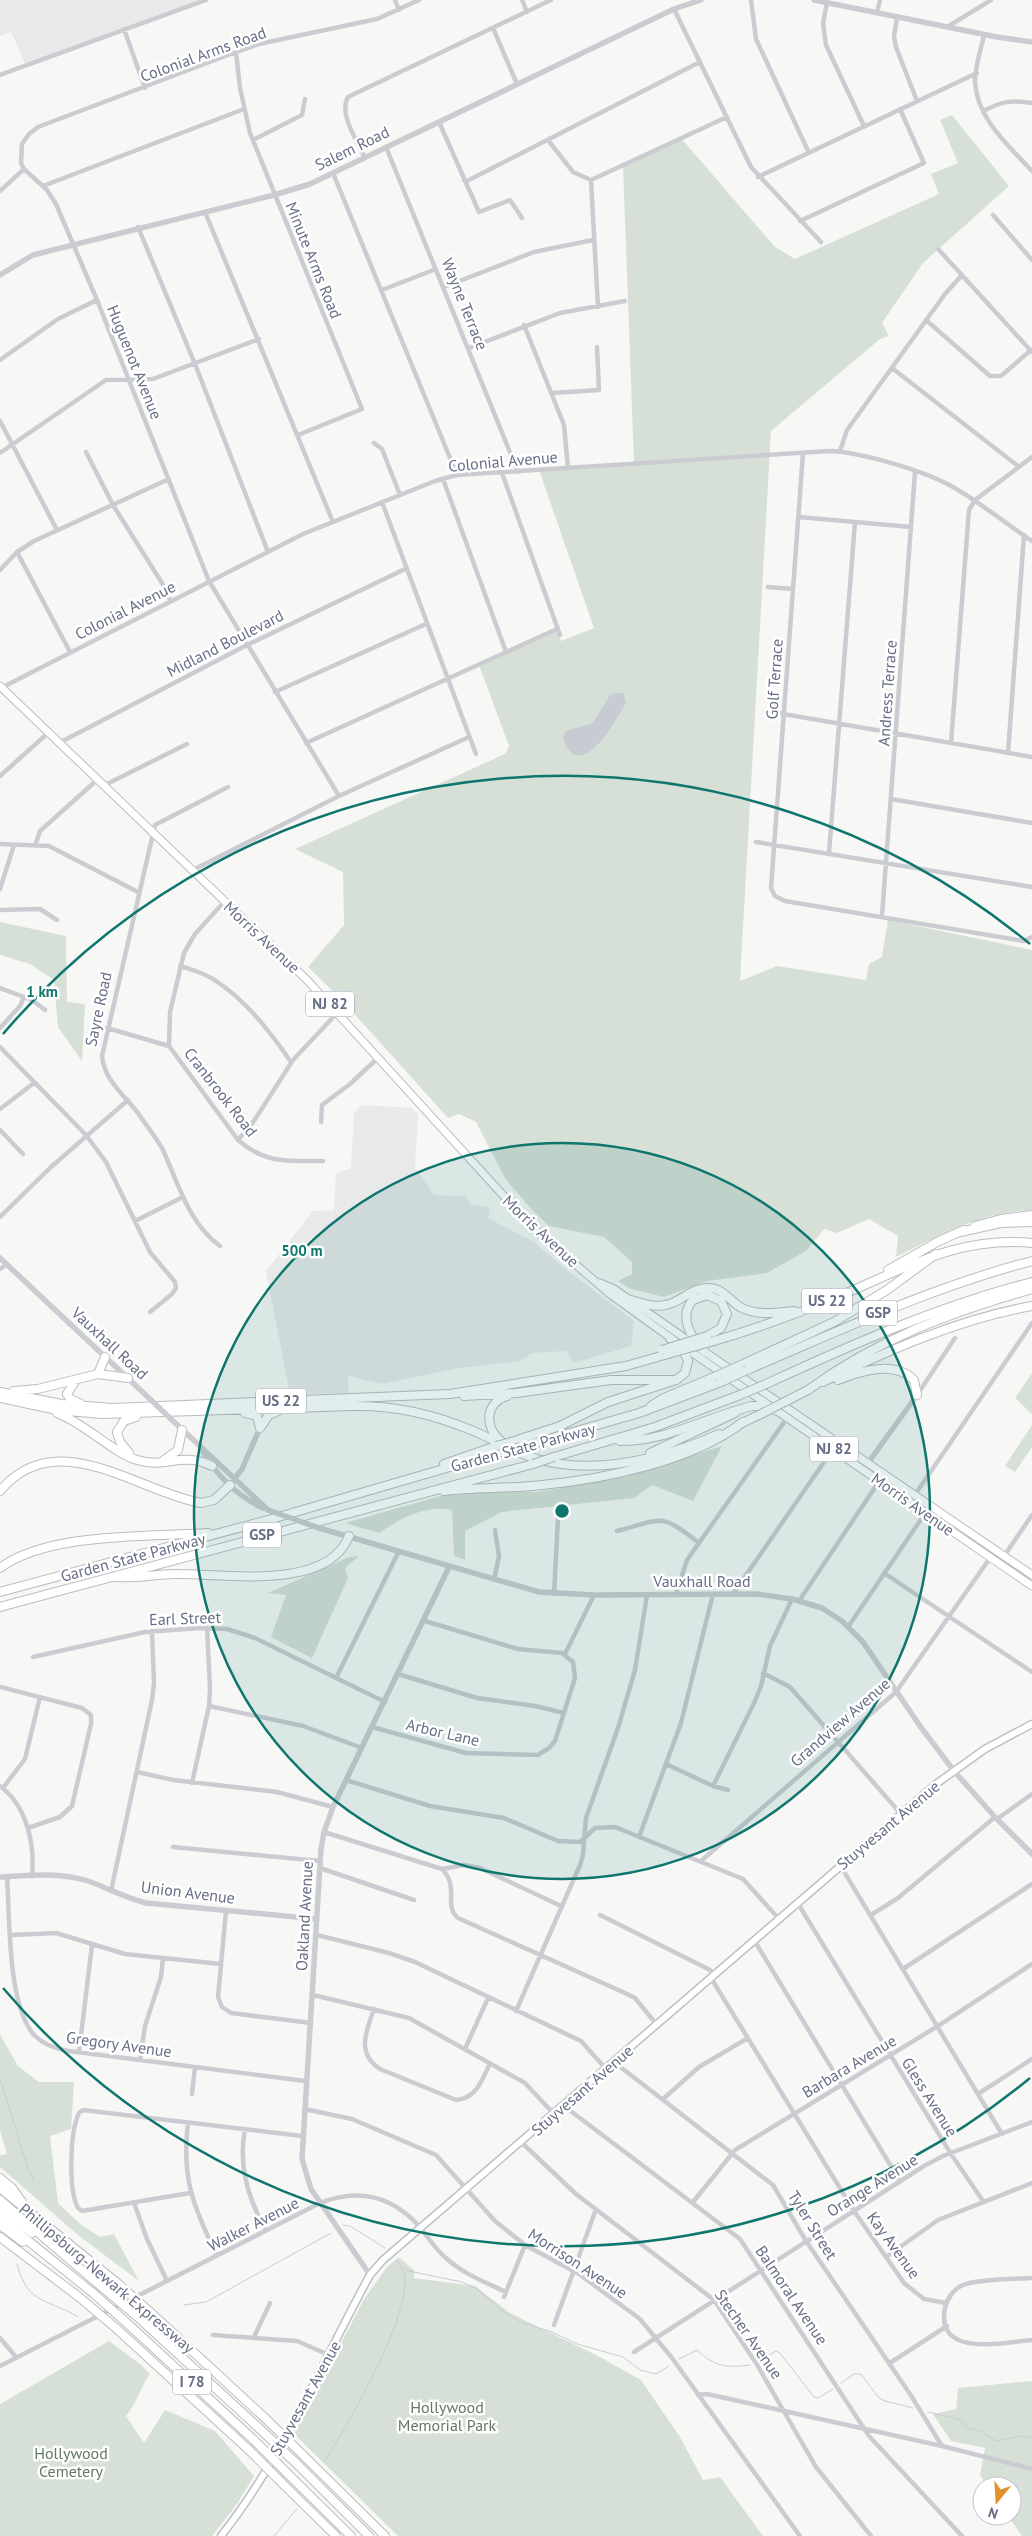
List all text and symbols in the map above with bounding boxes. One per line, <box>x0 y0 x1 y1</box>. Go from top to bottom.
street label: Colonial Arms Road <box>137 22 269 86</box>
street label: Salem Road <box>311 121 393 175</box>
street label: Minute Arms Road <box>281 199 347 321</box>
street label: Wayne Terrace <box>437 255 493 353</box>
street label: Huguenot Avenue <box>103 302 167 422</box>
street label: Colonial Avenue <box>447 446 559 476</box>
street label: Colonial Avenue <box>72 576 178 644</box>
street label: Midland Boulevard <box>163 605 287 681</box>
street label: Golf Terrace <box>761 638 787 720</box>
street label: Andress Terrace <box>873 639 901 747</box>
street label: Morris Avenue <box>220 897 304 977</box>
street label: Sayre Road <box>80 970 116 1048</box>
text: 1 km <box>26 982 58 1001</box>
road number: NJ 82 <box>306 992 354 1016</box>
street label: Cranbrook Road <box>180 1043 262 1141</box>
street label: Morris Avenue <box>499 1191 583 1271</box>
text: 500 m <box>281 1241 323 1260</box>
road number: US 22 <box>802 1288 852 1314</box>
road number: GSP <box>859 1300 897 1326</box>
street label: Vauxhall Road <box>67 1302 152 1383</box>
road number: US 22 <box>256 1388 306 1414</box>
street label: Garden State Parkway <box>448 1418 598 1476</box>
road number: NJ 82 <box>810 1436 858 1462</box>
street label: Morris Avenue <box>868 1468 958 1540</box>
centre of rings <box>553 1502 571 1520</box>
road number: GSP <box>243 1522 281 1548</box>
street label: Garden State Parkway <box>58 1528 208 1586</box>
street label: Vauxhall Road <box>652 1571 751 1591</box>
street label: Earl Street <box>149 1607 222 1629</box>
street label: Grandview Avenue <box>786 1673 894 1771</box>
street label: Arbor Lane <box>404 1714 482 1750</box>
street label: Stuyvesant Avenue <box>832 1776 944 1874</box>
street label: Oakland Avenue <box>291 1860 317 1972</box>
street label: Union Avenue <box>140 1876 236 1908</box>
street label: Gregory Avenue <box>65 2027 173 2061</box>
street label: Barbara Avenue <box>798 2030 900 2102</box>
street label: Stuyvesant Avenue <box>527 2040 637 2140</box>
street label: Gless Avenue <box>898 2054 962 2140</box>
street label: Orange Avenue <box>823 2149 921 2221</box>
street label: Tyler Street <box>784 2187 842 2264</box>
street label: Walker Avenue <box>204 2192 302 2256</box>
street label: Phillipsburg-Newark Expressway <box>15 2199 199 2358</box>
street label: Kay Avenue <box>863 2208 925 2282</box>
street label: Morrison Avenue <box>525 2224 631 2302</box>
street label: Balmoral Avenue <box>751 2242 833 2348</box>
street label: Stecher Avenue <box>711 2285 787 2383</box>
street label: Stuyvesant Avenue <box>265 2337 345 2459</box>
road number: I 78 <box>173 2370 211 2394</box>
park label: Hollywood Memorial Park <box>398 2397 497 2435</box>
park label: Hollywood Cemetery <box>34 2443 108 2481</box>
north arrow <box>972 2476 1022 2526</box>
text: N <box>986 2503 1000 2523</box>

